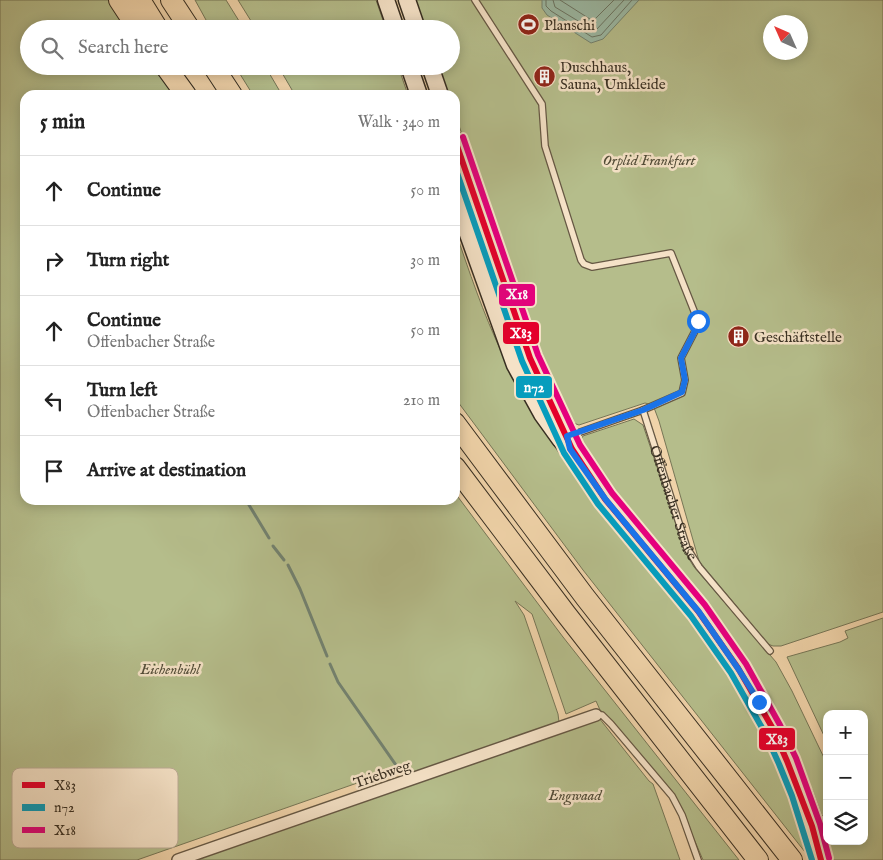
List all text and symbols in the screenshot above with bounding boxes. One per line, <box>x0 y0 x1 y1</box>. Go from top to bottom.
sports icon: Planschi <box>516 13 540 37</box>
north arrow <box>763 15 808 60</box>
place label: Planschi <box>544 16 595 35</box>
search box <box>20 20 460 75</box>
icon: search <box>38 34 66 62</box>
text: Search here <box>78 36 169 60</box>
place label: Duschhaus, Sauna, Umkleide <box>560 58 666 94</box>
building icon: Duschhaus, Sauna, Umkleide <box>532 64 556 88</box>
text: 5 min <box>40 109 85 136</box>
text: Walk · 340 m <box>358 113 440 133</box>
park label: Orplid Frankfurt <box>603 151 696 170</box>
icon: ahead <box>40 177 68 205</box>
text: Continue <box>87 179 161 203</box>
text: 50 m <box>411 181 440 201</box>
icon: right <box>40 247 68 275</box>
text: Turn right <box>87 249 169 273</box>
text: 30 m <box>410 251 440 271</box>
line badge: X18 <box>498 283 536 307</box>
text: X18 <box>505 286 529 304</box>
text: Continue <box>87 309 161 333</box>
route start <box>687 310 710 333</box>
icon: ahead <box>40 317 68 345</box>
text: 50 m <box>411 321 440 341</box>
line badge: X83 <box>502 321 540 345</box>
text: X83 <box>509 325 532 343</box>
building icon: Geschäftstelle <box>726 325 750 349</box>
place label: Geschäftstelle <box>754 328 842 347</box>
text: Offenbacher Straße <box>87 333 215 353</box>
line badge: n72 <box>515 375 553 399</box>
text: Turn left <box>87 379 158 403</box>
text: n72 <box>524 379 545 397</box>
icon: left <box>40 387 68 415</box>
text: 210 m <box>403 391 440 411</box>
text: Offenbacher Straße <box>87 403 215 423</box>
street label: Offenbacher Straße <box>645 443 702 564</box>
icon: arrive <box>40 457 68 485</box>
text: Arrive at destination <box>87 459 246 483</box>
park label: Eichenbühl <box>139 660 201 679</box>
route end <box>748 691 771 714</box>
map controls <box>823 710 868 845</box>
button: + <box>823 710 868 755</box>
line badge: X83 <box>758 727 796 751</box>
text: X83 <box>765 731 788 749</box>
button: − <box>823 755 868 800</box>
street label: Triebweg <box>351 756 414 793</box>
legend <box>12 768 178 848</box>
text: X83 <box>54 777 76 795</box>
park label: Engwaad <box>547 786 603 806</box>
text: n72 <box>54 799 75 817</box>
button: layers <box>823 800 868 845</box>
text: X18 <box>54 822 76 840</box>

